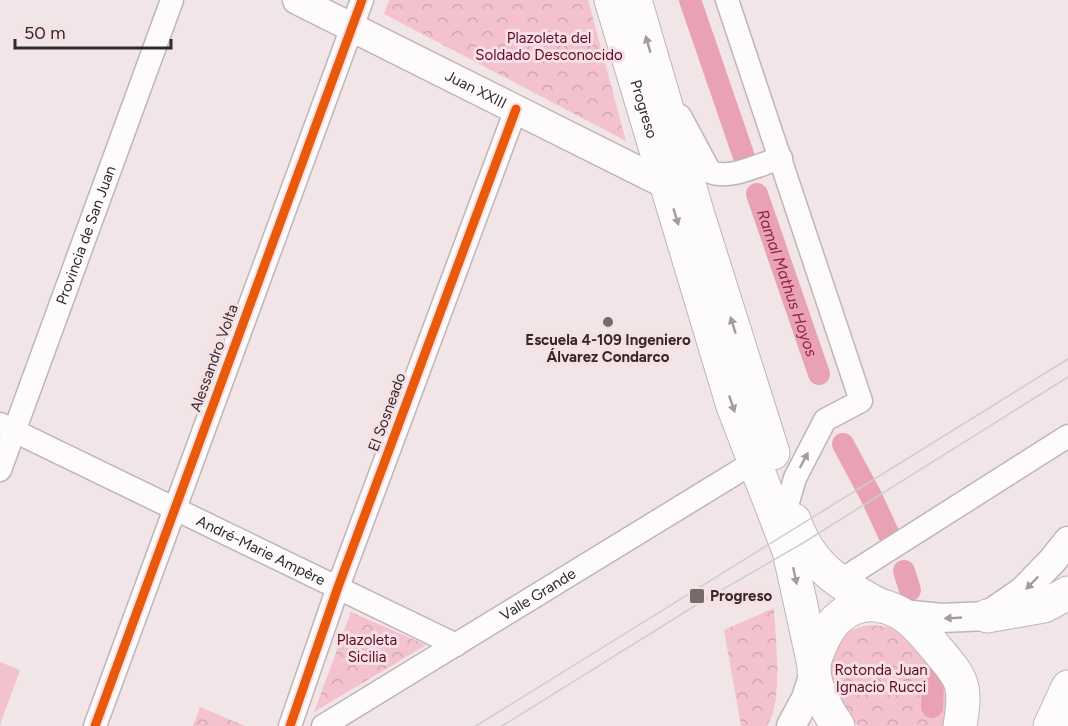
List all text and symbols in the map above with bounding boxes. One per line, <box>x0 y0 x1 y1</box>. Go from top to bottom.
scale bar <box>15 12 171 50</box>
text: 50 m <box>24 22 66 44</box>
park label: Plazoleta del Soldado Desconocido <box>475 29 623 64</box>
one-way arrow <box>643 35 652 53</box>
street label: Juan XXIII <box>442 67 510 112</box>
street label: Progreso <box>627 78 661 141</box>
street label: Provincia de San Juan <box>52 163 120 307</box>
water label: Ramal Mathus Hoyos <box>753 207 821 360</box>
one-way arrow <box>672 208 681 226</box>
street label: Alessandro Volta <box>186 302 242 414</box>
marker: Escuela 4-109 Ingeniero Álvarez Condarco <box>601 315 615 329</box>
one-way arrow <box>727 316 737 334</box>
place label: Escuela 4-109 Ingeniero Álvarez Condarco <box>525 331 691 366</box>
street label: El Sosneado <box>364 370 410 454</box>
one-way arrow <box>728 395 738 413</box>
one-way arrow <box>799 452 809 469</box>
street label: André-Marie Ampère <box>194 512 328 589</box>
street label: Valle Grande <box>497 564 579 624</box>
one-way arrow <box>791 566 800 585</box>
one-way arrow <box>1025 575 1039 589</box>
marker: Progreso <box>688 587 706 605</box>
place label: Progreso <box>710 587 772 605</box>
one-way arrow <box>943 613 962 622</box>
park label: Plazoleta Sicilia <box>337 631 397 666</box>
park label: Rotonda Juan Ignacio Rucci <box>834 661 928 696</box>

